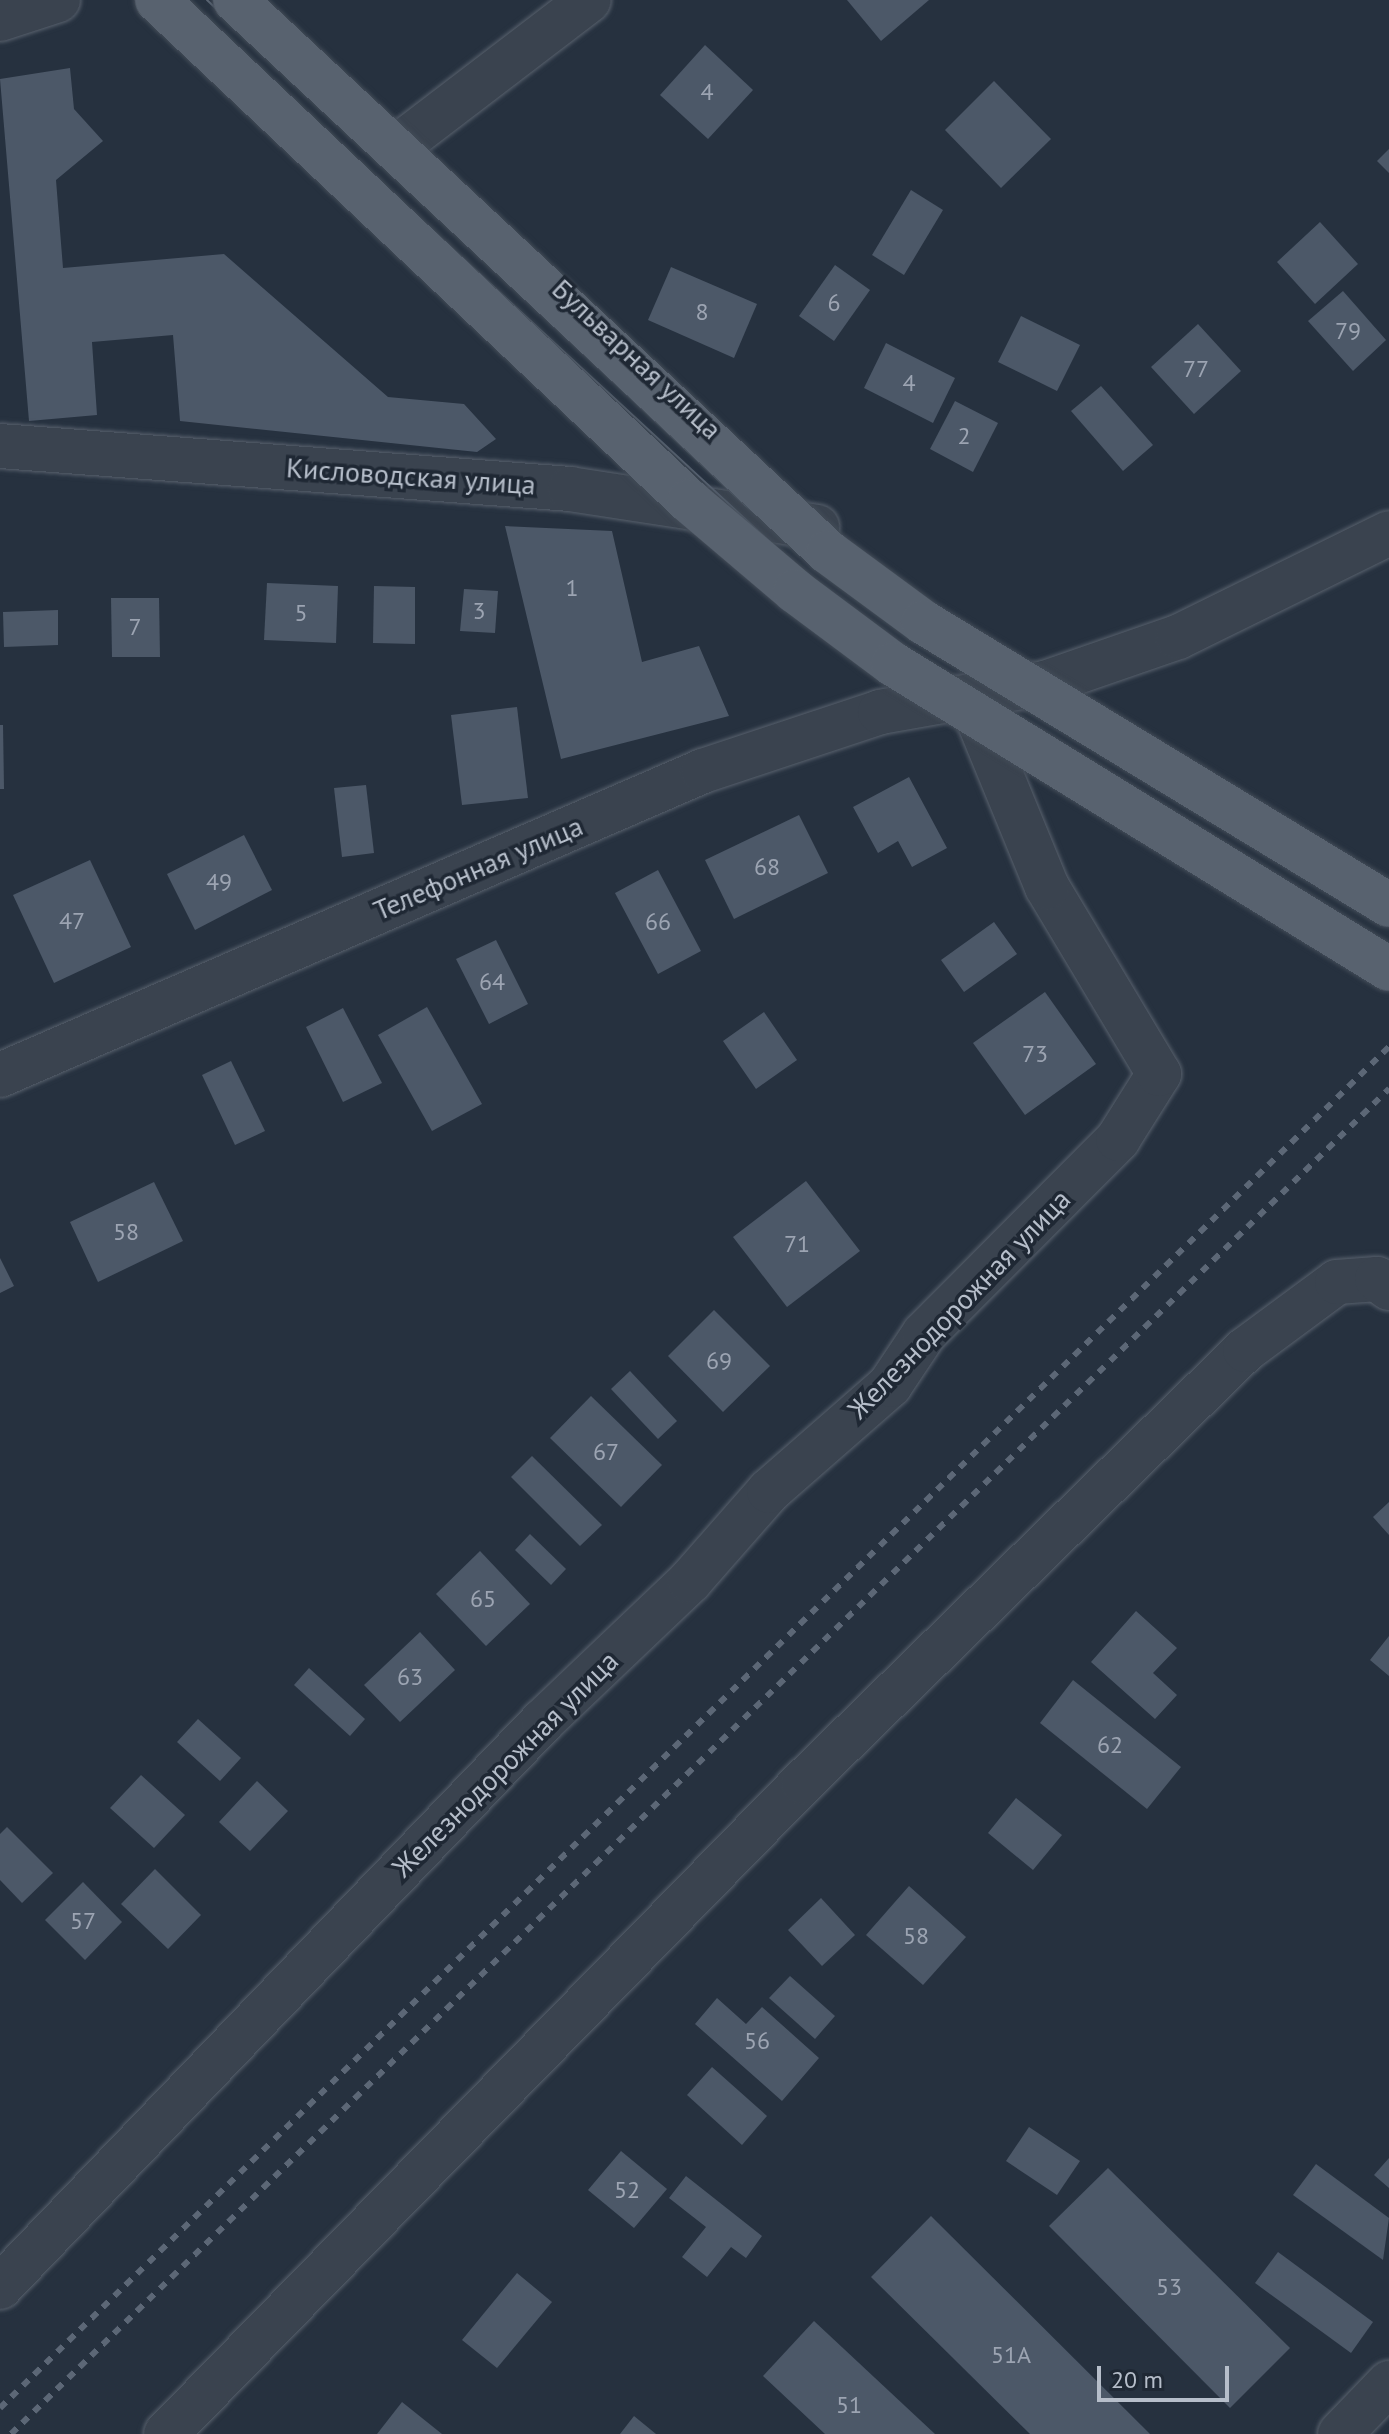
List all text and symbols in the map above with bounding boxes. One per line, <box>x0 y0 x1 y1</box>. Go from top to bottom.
house number: 4 <box>700 78 714 106</box>
street label: Бульварная улица <box>545 272 729 446</box>
house number: 6 <box>827 289 841 317</box>
house number: 8 <box>695 298 709 326</box>
house number: 79 <box>1335 317 1361 345</box>
house number: 77 <box>1183 355 1209 383</box>
house number: 4 <box>902 369 916 397</box>
house number: 2 <box>957 422 971 450</box>
street label: Кисловодская улица <box>285 451 537 501</box>
house number: 1 <box>565 574 579 602</box>
house number: 3 <box>472 597 486 625</box>
house number: 5 <box>294 599 308 627</box>
house number: 7 <box>128 613 142 641</box>
street label: Телефонная улица <box>368 809 588 927</box>
house number: 68 <box>754 853 780 881</box>
house number: 49 <box>206 868 232 896</box>
house number: 47 <box>59 907 85 935</box>
house number: 66 <box>645 908 671 936</box>
house number: 64 <box>479 968 505 996</box>
house number: 73 <box>1022 1040 1048 1068</box>
street label: Железнодорожная улица <box>841 1182 1077 1426</box>
house number: 58 <box>113 1218 139 1246</box>
house number: 71 <box>784 1230 810 1258</box>
house number: 69 <box>706 1347 732 1375</box>
house number: 67 <box>593 1438 619 1466</box>
house number: 65 <box>470 1585 496 1613</box>
street label: Железнодорожная улица <box>385 1644 625 1884</box>
house number: 63 <box>397 1663 423 1691</box>
house number: 62 <box>1097 1731 1123 1759</box>
house number: 57 <box>70 1907 96 1935</box>
house number: 58 <box>903 1922 929 1950</box>
house number: 56 <box>744 2027 770 2055</box>
house number: 52 <box>614 2176 640 2204</box>
house number: 53 <box>1156 2273 1182 2301</box>
house number: 51А <box>991 2341 1031 2369</box>
scale bar <box>1101 2350 1233 2400</box>
text: 20 m <box>1111 2364 1163 2395</box>
house number: 51 <box>836 2391 862 2419</box>

